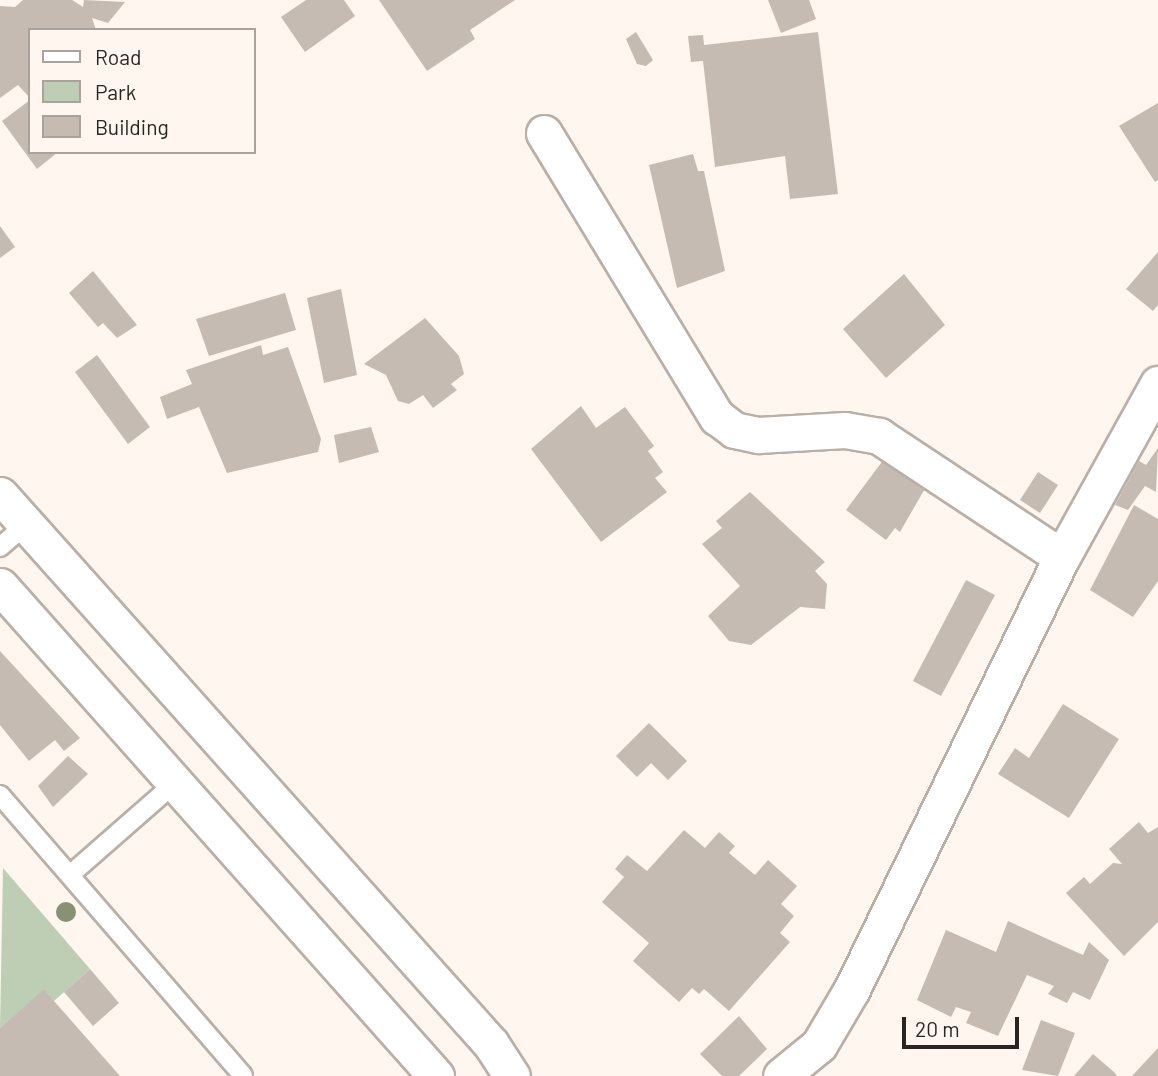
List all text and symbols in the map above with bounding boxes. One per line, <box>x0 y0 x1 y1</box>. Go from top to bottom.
legend <box>28 28 256 154</box>
text: Road <box>95 44 141 69</box>
text: Park <box>95 79 136 104</box>
text: Building <box>95 114 169 139</box>
scale bar <box>906 1002 1023 1046</box>
text: 20 m <box>915 1016 960 1041</box>

